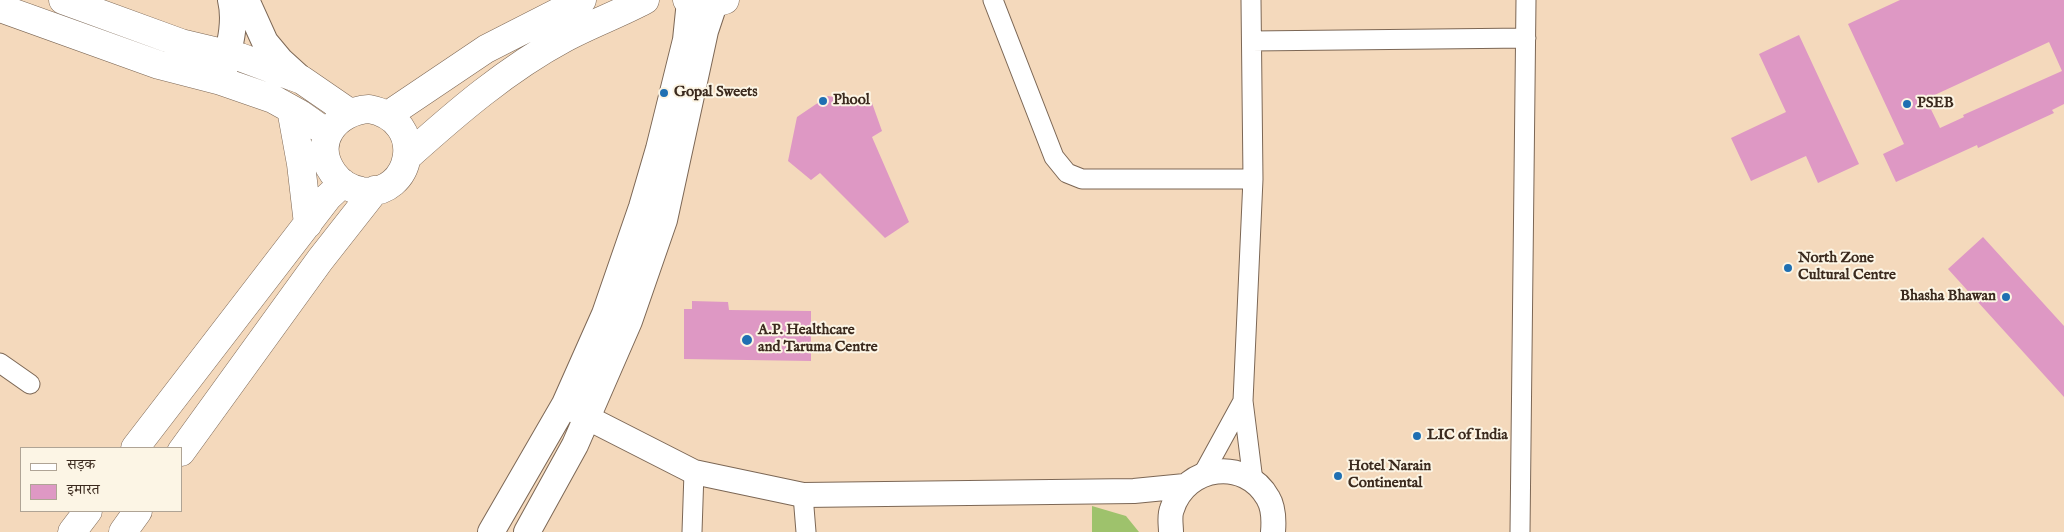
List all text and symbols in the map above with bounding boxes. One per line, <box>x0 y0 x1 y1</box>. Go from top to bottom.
place label: Gopal Sweets <box>674 84 757 102</box>
marker: Gopal Sweets <box>658 87 670 99</box>
place label: Phool <box>833 92 870 110</box>
marker: Phool <box>817 95 829 107</box>
place label: PSEB <box>1917 95 1954 113</box>
marker: PSEB <box>1901 98 1913 110</box>
place label: North Zone Cultural Centre <box>1798 250 1896 285</box>
marker: North Zone Cultural Centre <box>1782 262 1794 274</box>
place label: Bhasha Bhawan <box>1900 288 1996 306</box>
marker: Bhasha Bhawan <box>2000 291 2012 303</box>
place label: A.P. Healthcare and Taruma Centre <box>758 322 878 357</box>
marker: A.P. Healthcare and Taruma Centre <box>740 333 754 347</box>
place label: LIC of India <box>1427 427 1508 445</box>
marker: LIC of India <box>1411 430 1423 442</box>
legend <box>20 447 182 512</box>
text: सड़क <box>67 455 95 474</box>
place label: Hotel Narain Continental <box>1348 458 1431 493</box>
marker: Hotel Narain Continental <box>1332 470 1344 482</box>
text: इमारत <box>67 480 100 499</box>

